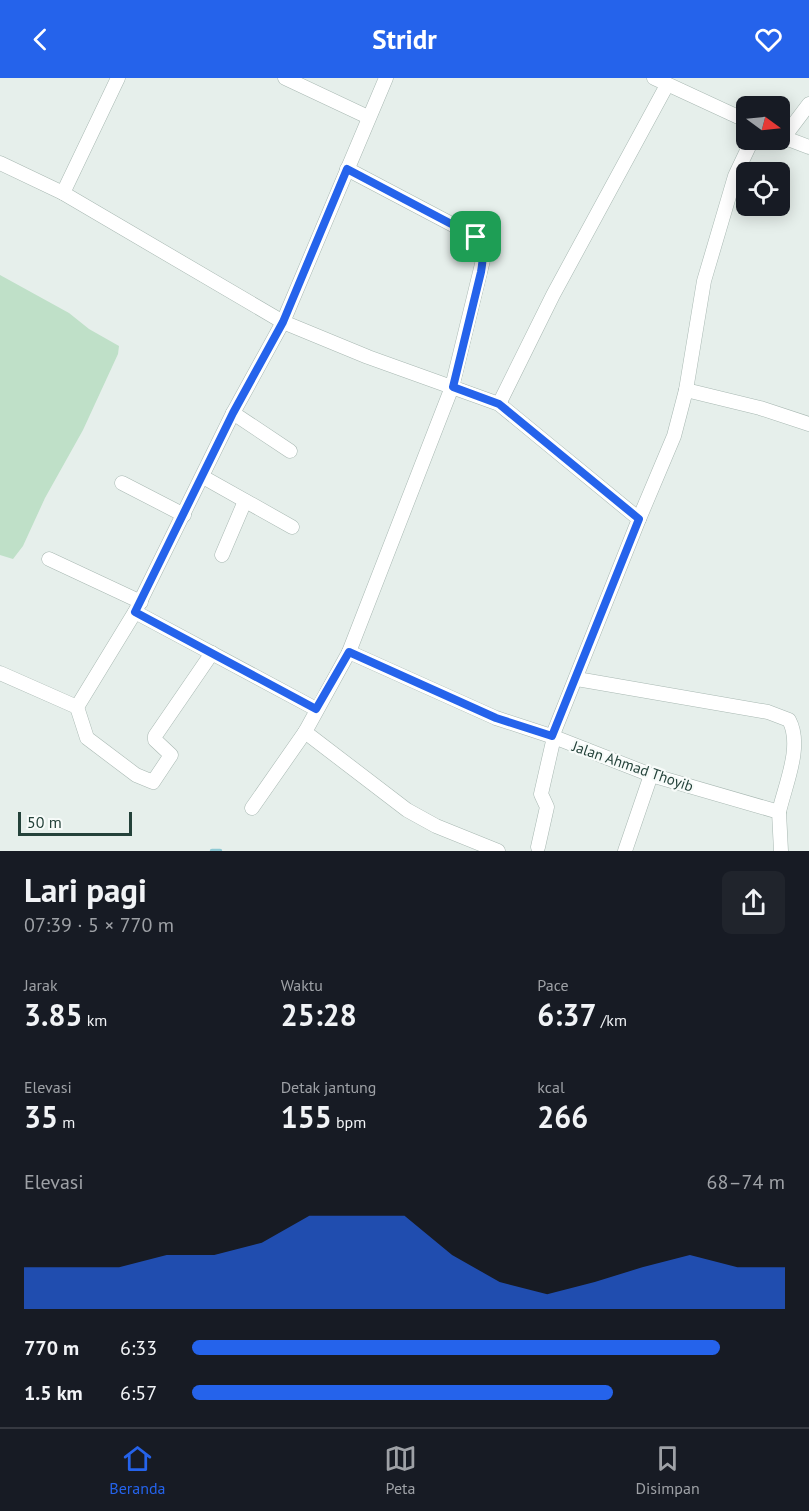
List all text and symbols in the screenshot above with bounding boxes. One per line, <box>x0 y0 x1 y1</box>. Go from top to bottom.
text: Stridr <box>372 22 437 56</box>
icon: back <box>24 23 57 56</box>
icon: heart <box>752 23 785 56</box>
north arrow <box>736 96 790 150</box>
map controls <box>736 96 790 216</box>
button: locate <box>736 162 790 216</box>
pin <box>450 211 501 262</box>
icon: arrive <box>459 220 492 253</box>
street label: Jalan Ahmad Thoyib <box>569 736 696 796</box>
scale bar <box>18 809 132 836</box>
text: 50 m <box>27 812 62 832</box>
text: Lari pagi <box>24 868 147 911</box>
button: share <box>722 871 785 934</box>
text: 07:39 · 5 × 770 m <box>24 912 174 938</box>
text: Jarak <box>24 975 58 995</box>
text: Waktu <box>281 975 323 995</box>
text: Pace <box>537 975 569 995</box>
text: 3.85 <box>24 995 82 1034</box>
text: 25:28 <box>281 995 357 1034</box>
text: 6:37 <box>537 995 596 1034</box>
text: km <box>82 1010 107 1030</box>
text: /km <box>596 1010 627 1030</box>
text: Elevasi <box>24 1077 72 1097</box>
text: Detak jantung <box>281 1077 376 1097</box>
text: kcal <box>537 1077 565 1097</box>
text: 35 <box>24 1097 58 1136</box>
text: 155 <box>281 1097 332 1136</box>
text: 266 <box>537 1097 588 1136</box>
text: m <box>58 1112 75 1132</box>
text: bpm <box>332 1112 366 1132</box>
text: Elevasi <box>24 1169 84 1195</box>
text: 68–74 m <box>707 1169 785 1195</box>
text: 770 m <box>24 1335 79 1361</box>
text: 6:33 <box>120 1335 157 1361</box>
text: 1.5 km <box>24 1380 83 1406</box>
text: 6:57 <box>120 1380 157 1406</box>
tab: Beranda <box>109 1442 165 1498</box>
tab: Peta <box>384 1442 417 1498</box>
tab: Disimpan <box>636 1442 700 1498</box>

